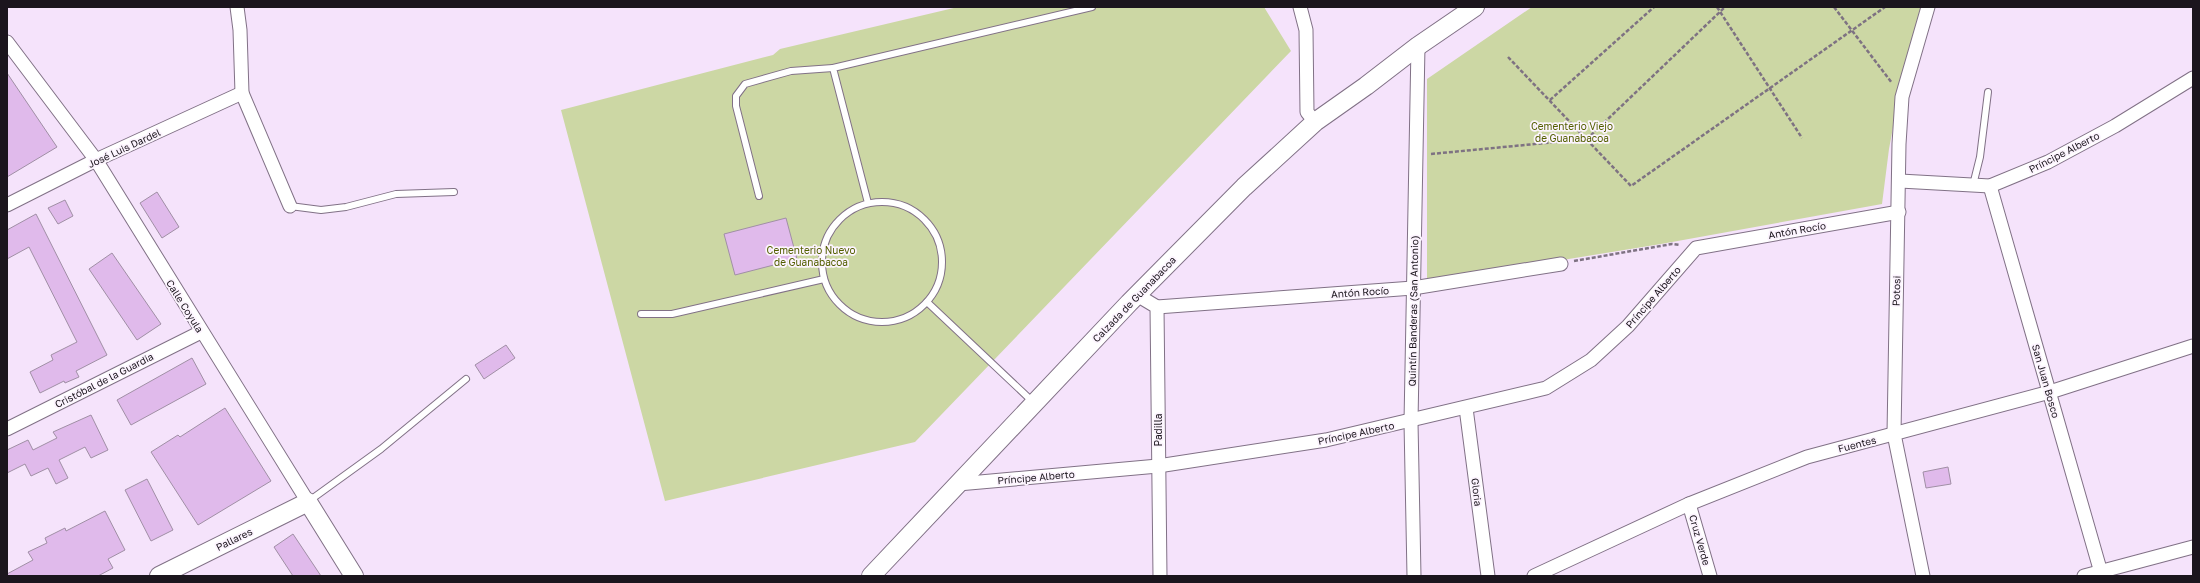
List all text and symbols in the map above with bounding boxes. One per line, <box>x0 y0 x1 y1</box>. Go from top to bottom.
park label: Cementerio Viejo de Guanabacoa <box>1531 120 1613 144</box>
street label: José Luis Dardel <box>86 126 162 170</box>
street label: Príncipe Alberto <box>2027 129 2101 175</box>
street label: Antón Rocío <box>1767 219 1827 241</box>
street label: Quintín Banderas (San Antonio) <box>1406 235 1420 387</box>
park label: Cementerio Nuevo de Guanabacoa <box>767 244 855 268</box>
street label: Calzada de Guanabacoa <box>1090 254 1178 344</box>
street label: Príncipe Alberto <box>1623 264 1683 330</box>
street label: Potosi <box>1889 276 1903 306</box>
street label: Calle Coyula <box>164 277 206 335</box>
street label: Antón Rocío <box>1331 284 1389 300</box>
street label: San Juan Bosco <box>2030 343 2062 419</box>
street label: Cristóbal de la Guardia <box>53 350 155 410</box>
street label: Padilla <box>1152 414 1164 446</box>
street label: Príncipe Alberto <box>1317 419 1395 447</box>
street label: Fuentes <box>1837 433 1877 455</box>
street label: Príncipe Alberto <box>997 468 1075 486</box>
street label: Gloria <box>1469 477 1485 507</box>
street label: Cruz Verde <box>1687 513 1713 567</box>
street label: Pallares <box>214 525 254 553</box>

